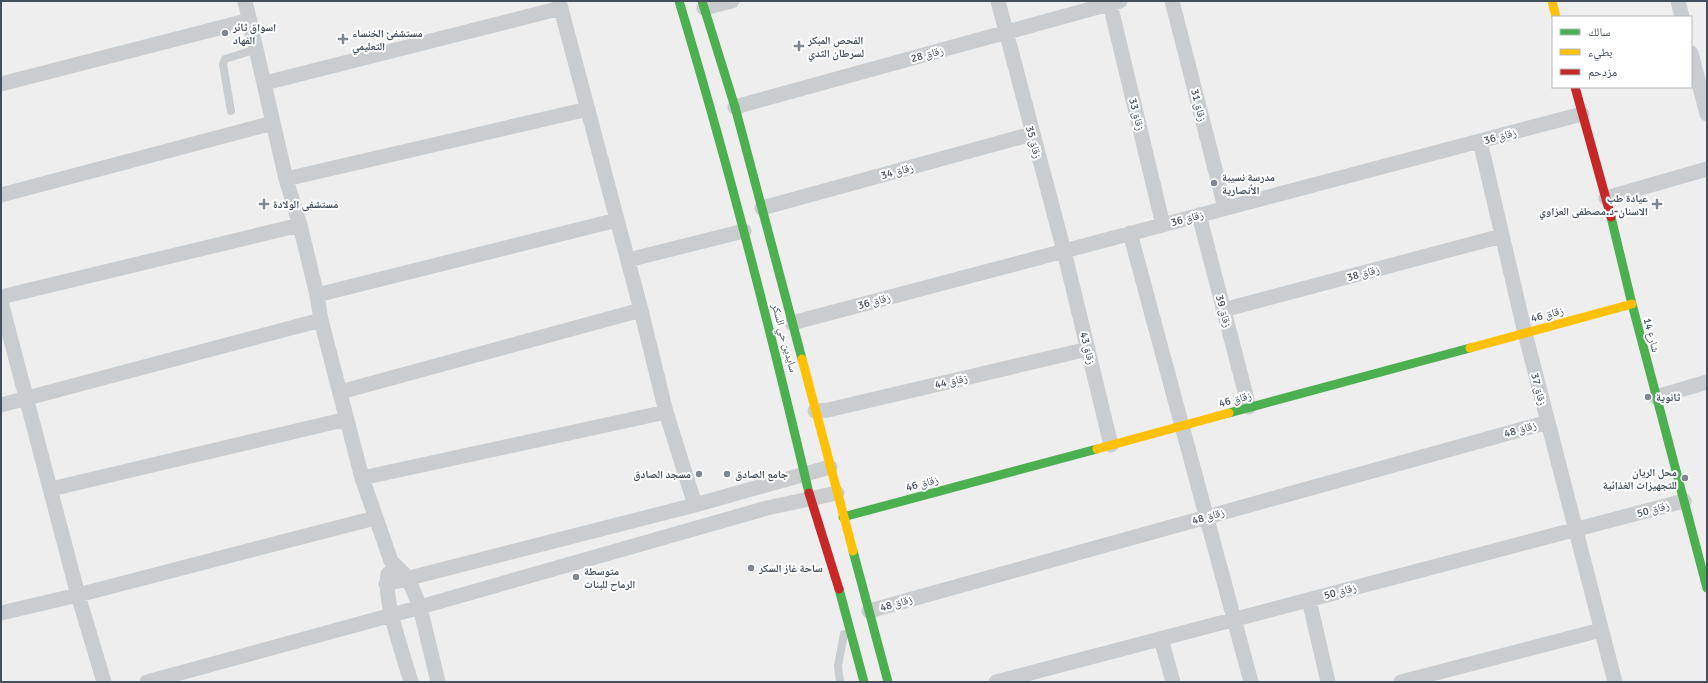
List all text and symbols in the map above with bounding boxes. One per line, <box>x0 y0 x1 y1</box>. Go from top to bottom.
legend <box>1552 16 1692 88</box>
place label: اسواق ثائر الفهاد <box>232 21 276 47</box>
text: سالك <box>1588 25 1610 40</box>
place label: مستشفئ الخنساء التعليمي <box>352 27 423 55</box>
marker: اسواق ثائر الفهاد <box>220 28 230 38</box>
marker: مستشفئ الخنساء التعليمي <box>337 33 349 45</box>
place label: الفحص المبكر لسرطان الثدي <box>807 34 864 62</box>
marker: الفحص المبكر لسرطان الثدي <box>793 40 805 52</box>
street label: زقاق 28 <box>909 44 945 65</box>
text: بطيء <box>1588 45 1612 62</box>
text: مزدحم <box>1588 65 1617 80</box>
street label: زقاق 31 <box>1188 88 1209 123</box>
street label: زقاق 33 <box>1126 97 1147 132</box>
street label: زقاق 35 <box>1023 124 1044 160</box>
street label: زقاق 36 <box>1482 126 1518 147</box>
street label: زقاق 34 <box>879 161 915 182</box>
place label: مدرسة نسيبة الأنصارية <box>1222 171 1275 197</box>
marker: مدرسة نسيبة الأنصارية <box>1209 178 1219 188</box>
place label: عيادة طب الاسنان-د.مصطفى العزاوي <box>1539 192 1648 220</box>
marker: مستشفى الولادة <box>258 198 270 210</box>
place label: مستشفى الولادة <box>273 198 338 212</box>
marker: عيادة طب الاسنان-د.مصطفى العزاوي <box>1651 198 1663 210</box>
street label: زقاق 36 <box>1169 208 1205 229</box>
street label: زقاق 38 <box>1345 263 1381 284</box>
street label: زقاق 36 <box>856 291 892 312</box>
street label: زقاق 39 <box>1213 293 1234 329</box>
street label: سايدين حي السكر <box>767 302 800 374</box>
street label: زقاق 46 <box>1529 304 1565 325</box>
street label: شارع 14 <box>1641 316 1662 354</box>
street label: زقاق 43 <box>1077 331 1098 366</box>
street label: زقاق 44 <box>934 371 969 392</box>
street label: زقاق 37 <box>1528 372 1549 407</box>
street label: زقاق 46 <box>1217 389 1253 410</box>
place label: ثانوية <box>1656 391 1680 404</box>
marker: ثانوية <box>1643 392 1653 402</box>
street label: زقاق 48 <box>1502 419 1538 440</box>
place label: محل الريان للتجهيزات الغذائية <box>1603 466 1677 492</box>
place label: مسجد الصادق <box>633 468 691 482</box>
place label: جامع الصادق <box>735 468 788 482</box>
marker: مسجد الصادق <box>694 469 704 479</box>
marker: جامع الصادق <box>722 469 732 479</box>
street label: زقاق 46 <box>904 473 940 494</box>
marker: محل الريان للتجهيزات الغذائية <box>1680 473 1690 483</box>
street label: زقاق 50 <box>1635 499 1671 520</box>
street label: زقاق 48 <box>1190 506 1226 527</box>
place label: ساحة غاز السكر <box>758 562 823 575</box>
marker: ساحة غاز السكر <box>746 563 756 573</box>
place label: متوسطة الرماح للبنات <box>584 565 635 592</box>
marker: متوسطة الرماح للبنات <box>571 572 581 582</box>
street label: زقاق 50 <box>1322 581 1358 602</box>
street label: زقاق 48 <box>878 593 914 614</box>

